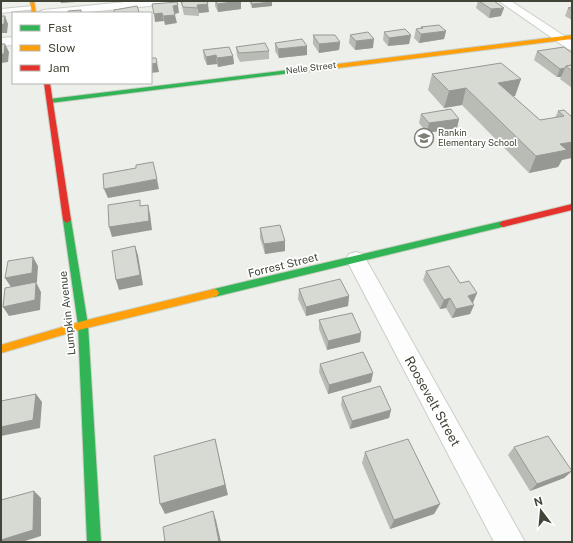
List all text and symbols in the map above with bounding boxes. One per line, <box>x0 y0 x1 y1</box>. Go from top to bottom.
legend <box>12 12 152 84</box>
text: Fast <box>48 21 73 35</box>
text: Slow <box>48 41 76 55</box>
street label: Nelle Street <box>285 59 337 76</box>
text: Jam <box>48 61 70 75</box>
school or university icon: Rankin Elementary School <box>413 127 435 149</box>
place label: Rankin Elementary School <box>438 127 517 148</box>
street label: Forrest Street <box>247 250 319 280</box>
street label: Lumpkin Avenue <box>57 270 77 356</box>
street label: Roosevelt Street <box>402 354 463 449</box>
north arrow <box>521 491 561 531</box>
text: N <box>532 494 544 508</box>

